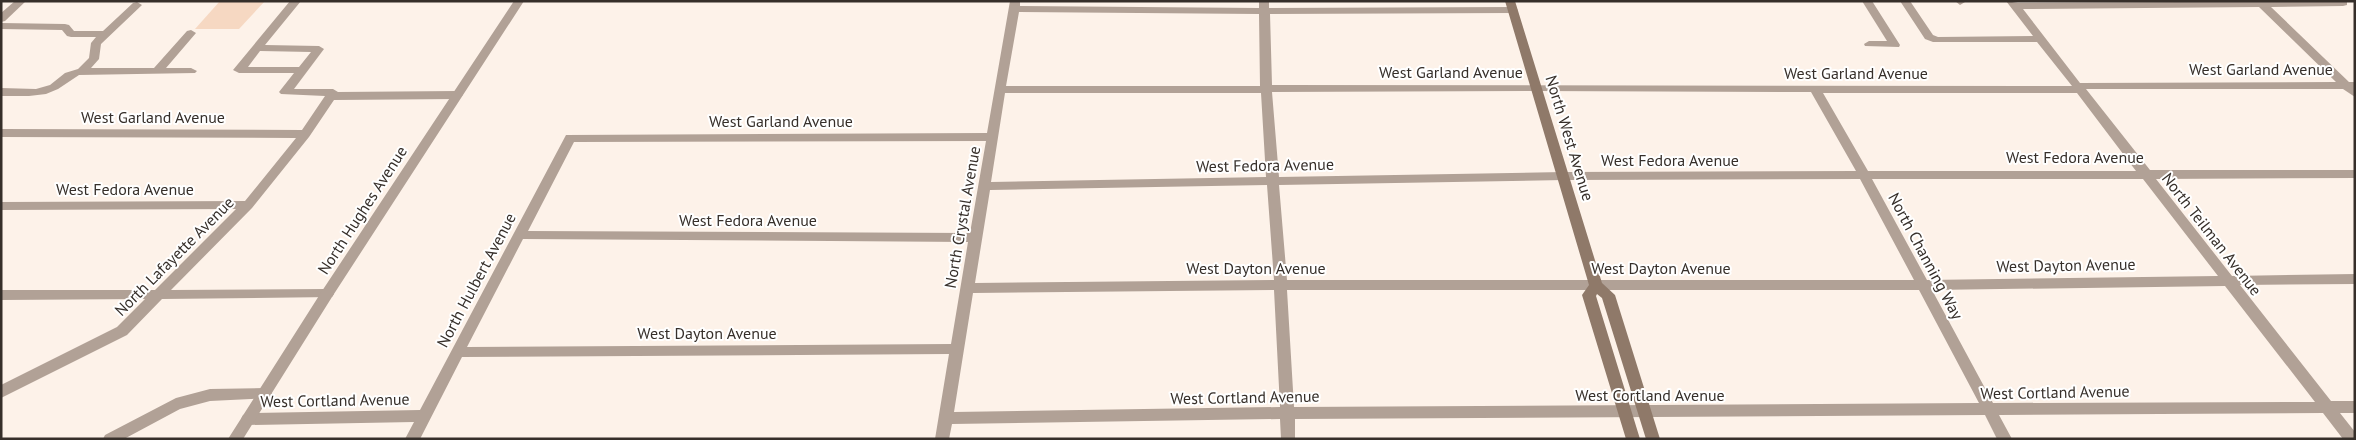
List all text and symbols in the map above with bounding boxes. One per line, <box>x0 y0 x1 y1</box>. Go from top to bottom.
street label: West Garland Avenue <box>2189 59 2333 79</box>
street label: West Garland Avenue <box>1379 62 1523 82</box>
street label: West Garland Avenue <box>1784 63 1928 83</box>
street label: North West Avenue <box>1541 73 1599 203</box>
street label: West Garland Avenue <box>81 107 225 127</box>
street label: West Garland Avenue <box>709 111 853 131</box>
street label: North Hughes Avenue <box>313 142 411 278</box>
street label: North Crystal Avenue <box>940 144 984 290</box>
street label: West Fedora Avenue <box>2006 147 2144 167</box>
street label: West Fedora Avenue <box>1601 150 1739 170</box>
street label: West Fedora Avenue <box>1196 154 1334 176</box>
street label: North Teilman Avenue <box>2158 169 2266 299</box>
street label: West Fedora Avenue <box>56 179 194 199</box>
street label: North Channing Way <box>1884 189 1968 323</box>
street label: North Lafayette Avenue <box>110 192 238 320</box>
street label: North Hulbert Avenue <box>432 209 520 351</box>
street label: West Fedora Avenue <box>679 210 817 230</box>
street label: West Dayton Avenue <box>1996 254 2136 276</box>
street label: West Dayton Avenue <box>1186 258 1326 278</box>
street label: West Dayton Avenue <box>1591 258 1731 278</box>
street label: West Dayton Avenue <box>637 323 777 343</box>
street label: West Cortland Avenue <box>1980 381 2130 403</box>
street label: West Cortland Avenue <box>1575 385 1725 405</box>
street label: West Cortland Avenue <box>1170 386 1320 408</box>
street label: West Cortland Avenue <box>260 389 410 411</box>

